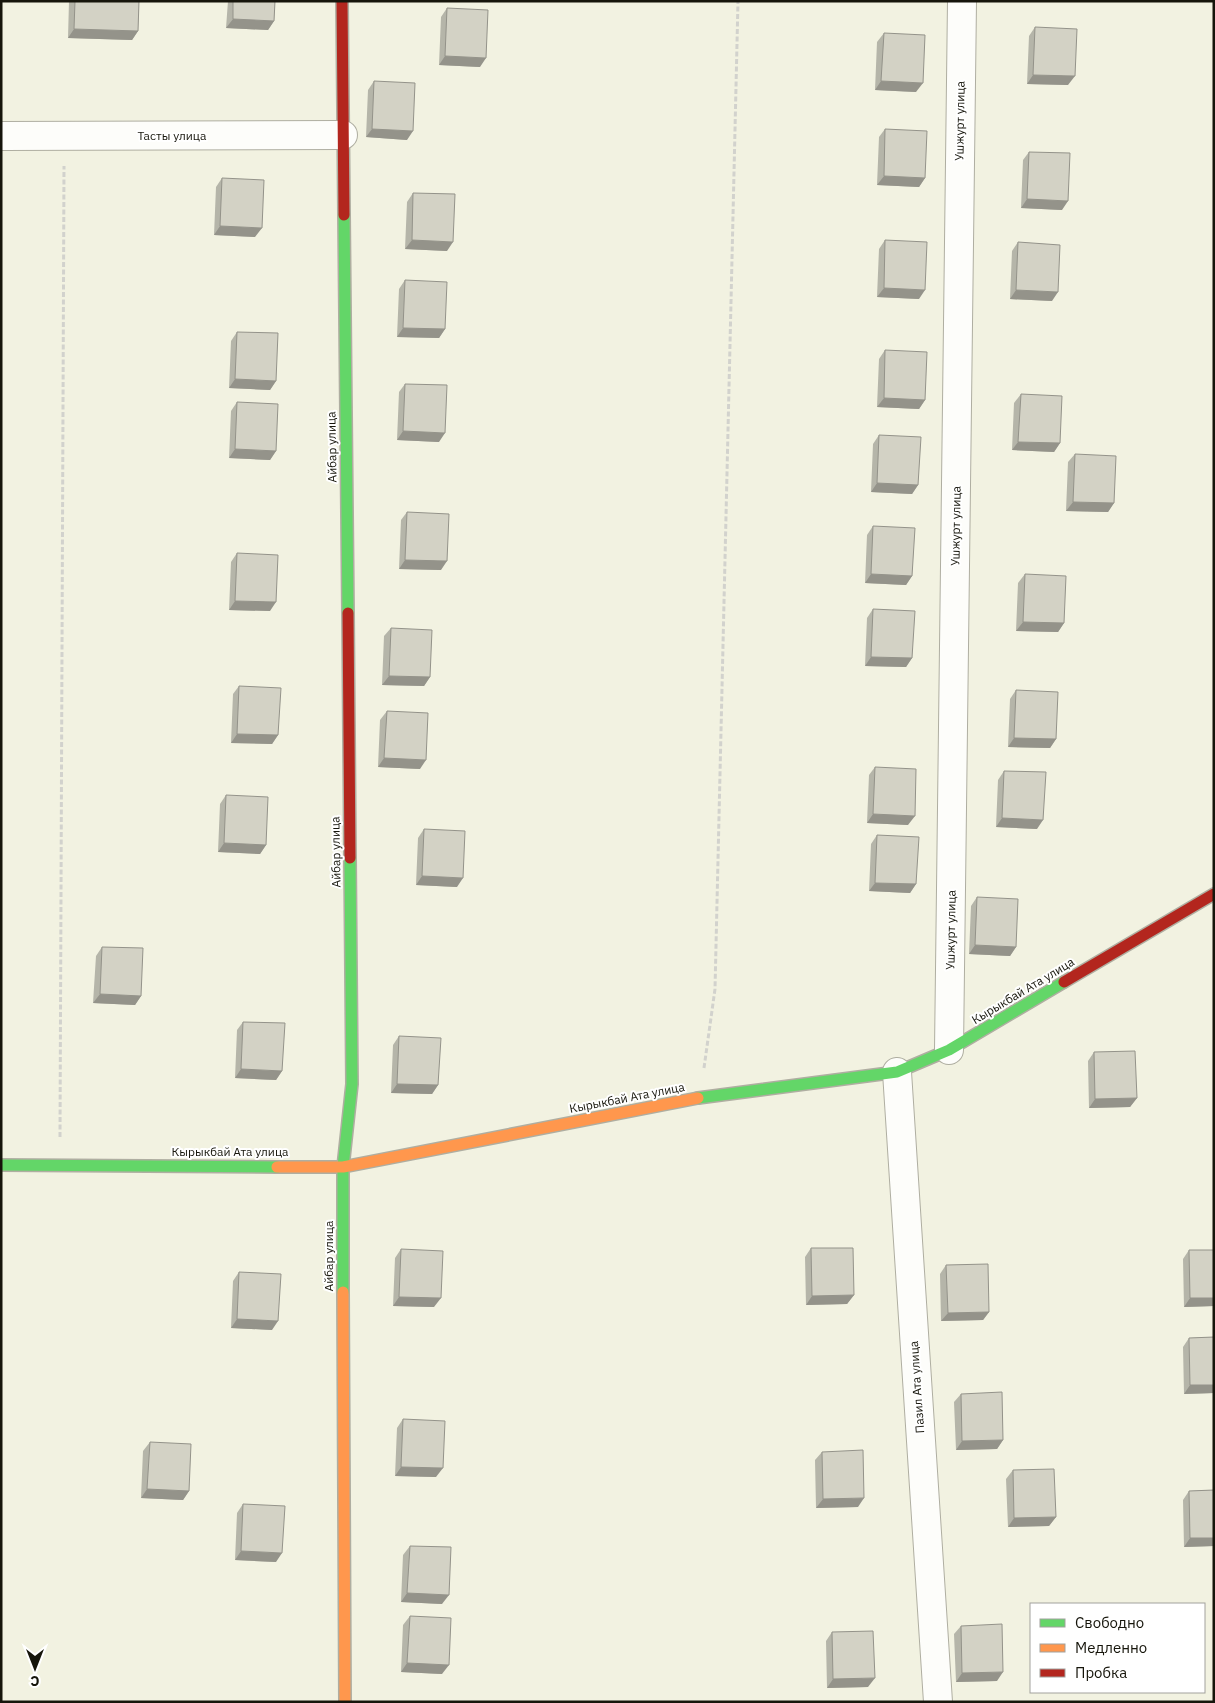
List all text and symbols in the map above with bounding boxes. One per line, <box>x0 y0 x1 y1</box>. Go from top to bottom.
street label: Ушжурт улица <box>951 80 968 161</box>
street label: Тасты улица <box>138 128 207 143</box>
street label: Айбар улица <box>323 411 340 483</box>
street label: Ушжурт улица <box>947 485 964 566</box>
street label: Айбар улица <box>327 816 344 888</box>
street label: Ушжурт улица <box>942 889 959 970</box>
street label: Кырыкбай Ата улица <box>969 954 1077 1027</box>
street label: Кырыкбай Ата улица <box>568 1079 686 1116</box>
street label: Кырыкбай Ата улица <box>171 1144 289 1159</box>
street label: Айбар улица <box>321 1220 336 1291</box>
street label: Пазил Ата улица <box>906 1340 927 1434</box>
legend <box>1030 1603 1205 1693</box>
text: Свободно <box>1075 1613 1144 1632</box>
text: Медленно <box>1075 1638 1147 1657</box>
north arrow <box>10 1643 60 1693</box>
text: Пробка <box>1075 1663 1127 1682</box>
text: С <box>30 1672 40 1690</box>

